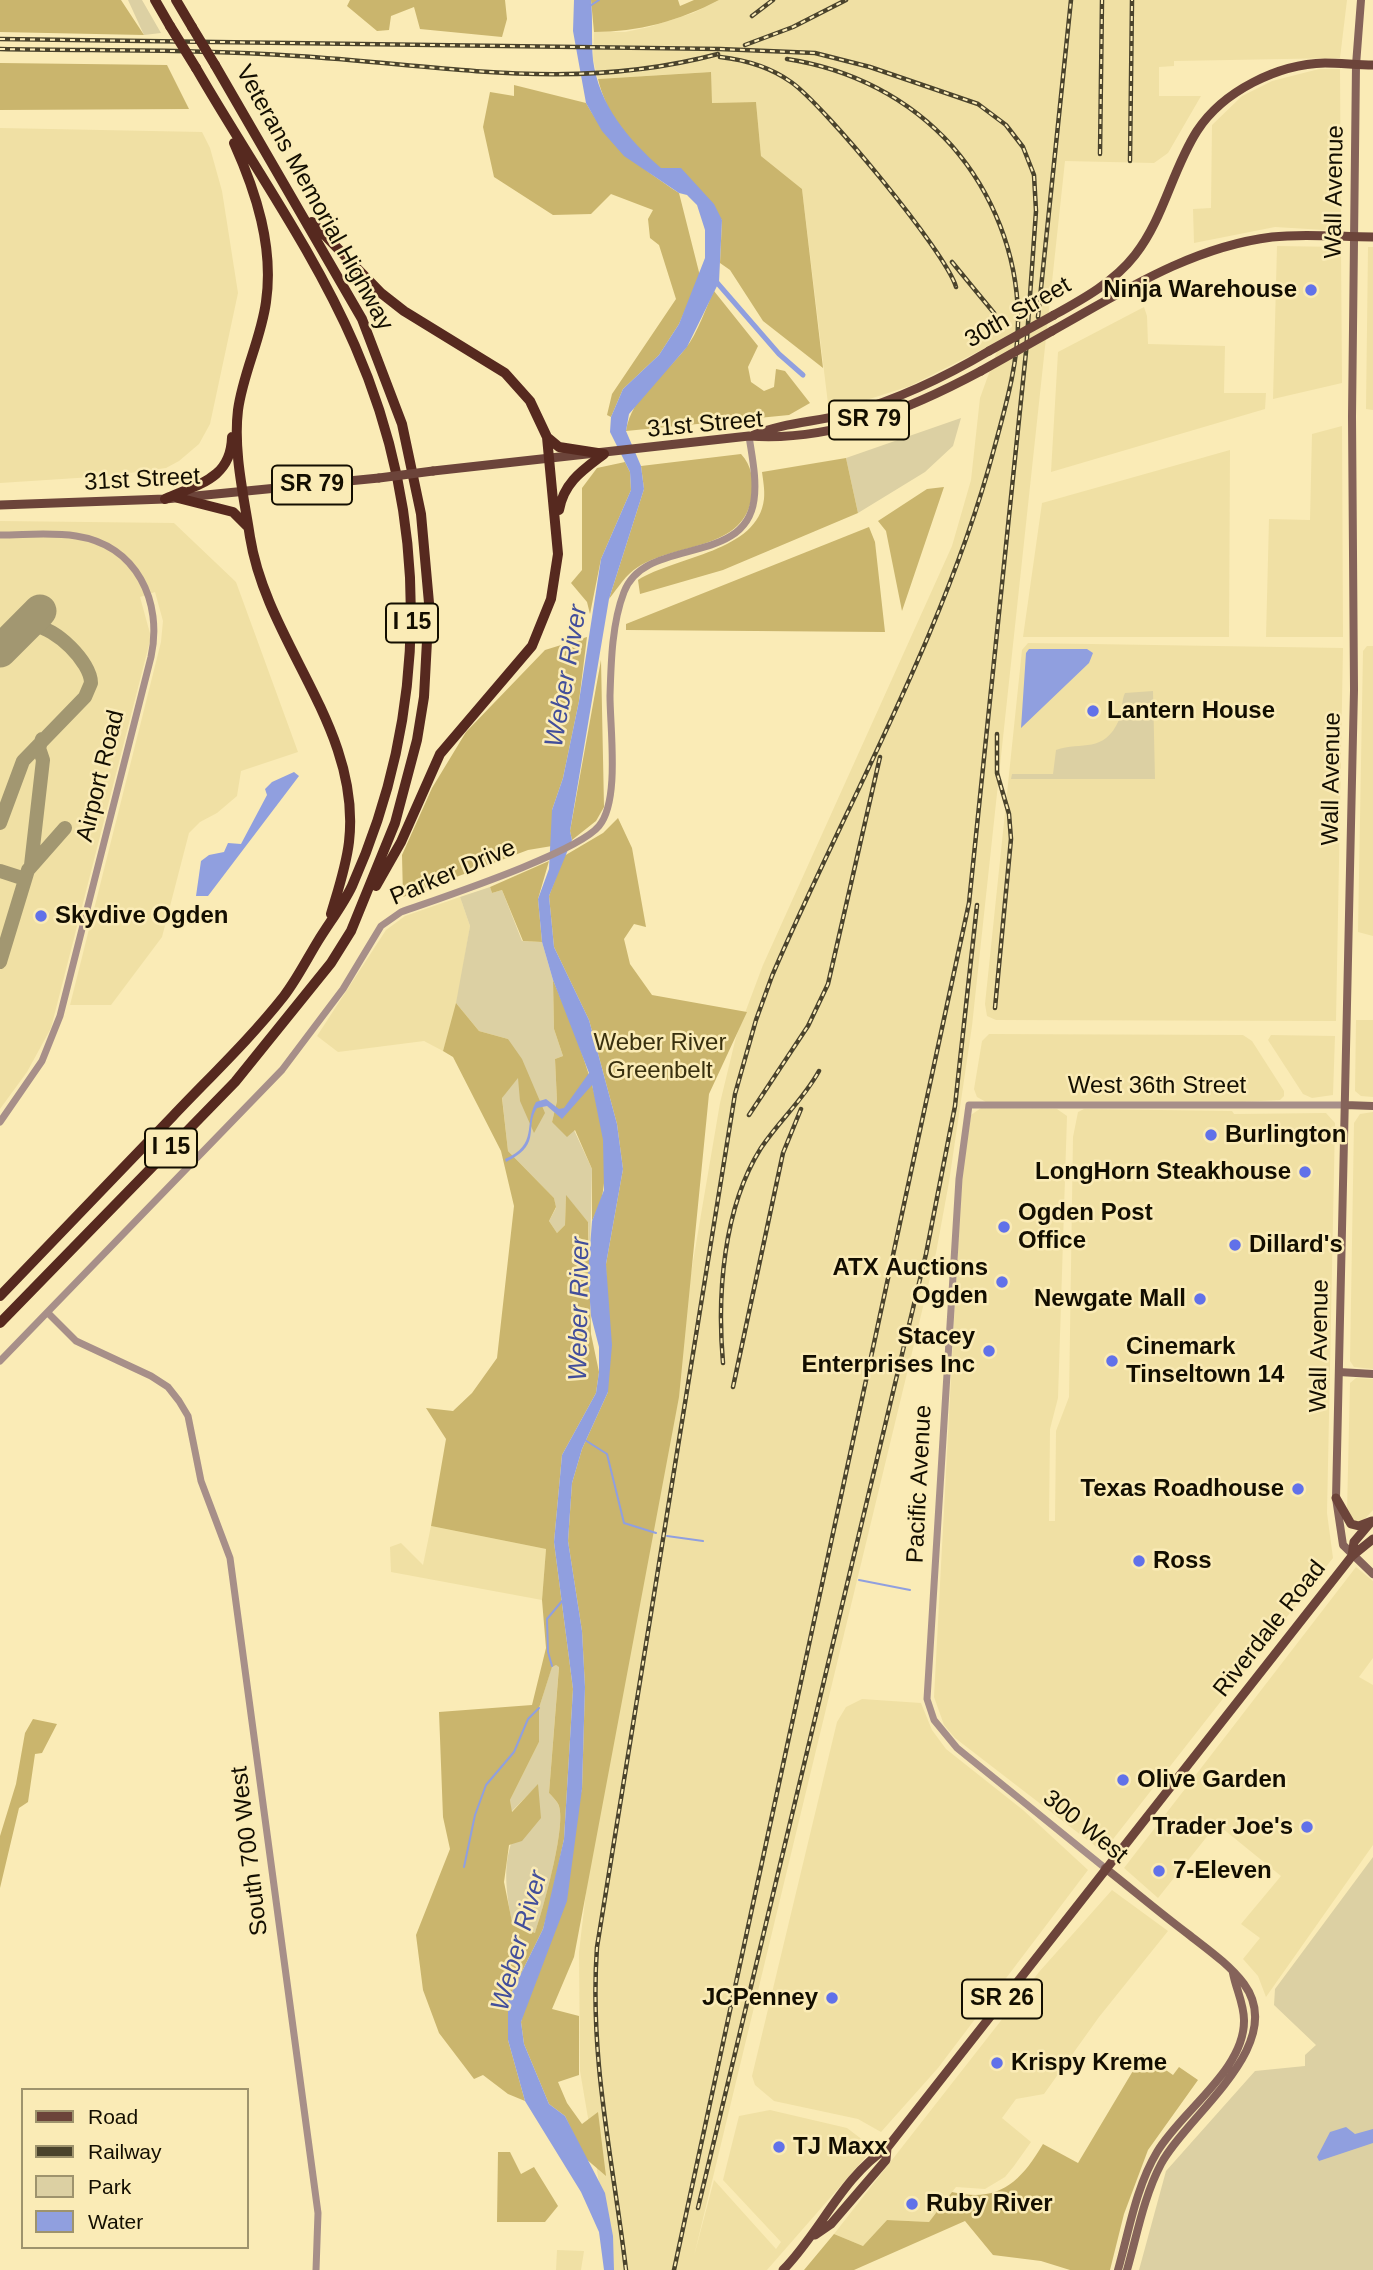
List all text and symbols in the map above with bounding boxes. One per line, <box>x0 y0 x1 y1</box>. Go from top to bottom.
street label: Veterans Memorial Highway <box>229 60 399 336</box>
street label: Wall Avenue <box>1319 125 1351 259</box>
street label: 30th Street <box>960 271 1076 355</box>
place label: Ninja Warehouse <box>1103 276 1297 304</box>
marker: Ninja Warehouse <box>1303 282 1319 298</box>
road number: SR 79 <box>829 400 909 440</box>
street label: 31st Street <box>646 406 764 444</box>
street label: 31st Street <box>83 463 201 497</box>
road number: SR 79 <box>272 466 352 505</box>
water label: Weber River <box>539 602 595 750</box>
road number: I 15 <box>386 604 438 642</box>
place label: Lantern House <box>1107 697 1275 725</box>
marker: Lantern House <box>1085 703 1101 719</box>
street label: Airport Road <box>71 707 131 845</box>
street label: Wall Avenue <box>1316 712 1348 846</box>
street label: Parker Drive <box>386 834 520 912</box>
place label: Skydive Ogden <box>55 902 228 930</box>
marker: Skydive Ogden <box>33 908 49 924</box>
park label: Weber River Greenbelt <box>594 1029 726 1085</box>
street label: West 36th Street <box>1068 1072 1246 1100</box>
place label: Burlington <box>1225 1121 1346 1149</box>
marker: Burlington <box>1203 1127 1219 1143</box>
road number: I 15 <box>145 1128 197 1168</box>
place label: LongHorn Steakhouse <box>1035 1158 1291 1186</box>
marker: LongHorn Steakhouse <box>1297 1164 1313 1180</box>
place label: Ogden Post Office <box>1018 1199 1153 1255</box>
marker: Ogden Post Office <box>996 1219 1012 1235</box>
place label: Dillard's <box>1249 1231 1343 1259</box>
water label: Weber River <box>563 1237 597 1381</box>
marker: Dillard's <box>1227 1237 1243 1253</box>
place label: ATX Auctions Ogden <box>832 1254 988 1310</box>
marker: ATX Auctions Ogden <box>994 1274 1010 1290</box>
street label: Wall Avenue <box>1304 1279 1336 1413</box>
place label: Newgate Mall <box>1034 1285 1186 1313</box>
marker: Newgate Mall <box>1192 1291 1208 1307</box>
place label: Stacey Enterprises Inc <box>802 1323 975 1379</box>
place label: Cinemark Tinseltown 14 <box>1126 1333 1284 1389</box>
marker: Stacey Enterprises Inc <box>981 1343 997 1359</box>
marker: Cinemark Tinseltown 14 <box>1104 1353 1120 1369</box>
street label: Pacific Avenue <box>901 1404 939 1564</box>
place label: Texas Roadhouse <box>1080 1475 1284 1503</box>
marker: Texas Roadhouse <box>1290 1481 1306 1497</box>
place label: Ross <box>1153 1547 1212 1575</box>
marker: Ross <box>1131 1553 1147 1569</box>
street label: Riverdale Road <box>1208 1555 1332 1703</box>
street label: South 700 West <box>225 1765 275 1937</box>
place label: Olive Garden <box>1137 1766 1286 1794</box>
marker: Olive Garden <box>1115 1772 1131 1788</box>
street label: 300 West <box>1037 1784 1133 1870</box>
place label: Trader Joe's <box>1153 1813 1293 1841</box>
marker: Trader Joe's <box>1299 1819 1315 1835</box>
place label: 7-Eleven <box>1173 1857 1272 1885</box>
marker: 7-Eleven <box>1151 1863 1167 1879</box>
water label: Weber River <box>485 1867 555 2015</box>
road number: SR 26 <box>962 1980 1042 2018</box>
place label: JCPenney <box>702 1984 818 2012</box>
marker: JCPenney <box>824 1990 840 2006</box>
place label: Krispy Kreme <box>1011 2049 1167 2077</box>
marker: Krispy Kreme <box>989 2055 1005 2071</box>
legend <box>21 2088 248 2249</box>
text: Road <box>88 2105 138 2128</box>
place label: TJ Maxx <box>793 2133 888 2161</box>
marker: TJ Maxx <box>771 2139 787 2155</box>
text: Railway <box>88 2140 162 2163</box>
text: Park <box>88 2175 131 2198</box>
place label: Ruby River <box>926 2190 1053 2218</box>
marker: Ruby River <box>904 2196 920 2212</box>
text: Water <box>88 2210 143 2233</box>

